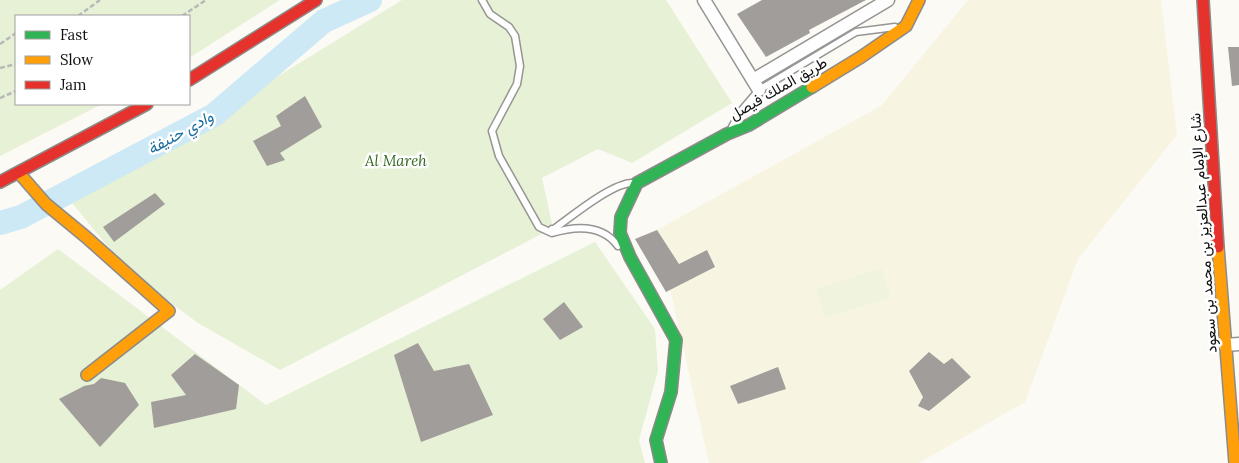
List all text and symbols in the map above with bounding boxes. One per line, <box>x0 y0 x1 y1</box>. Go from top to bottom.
legend <box>15 15 190 105</box>
text: Fast <box>60 25 88 44</box>
text: Slow <box>60 50 93 69</box>
street label: طريق الملك فيصل <box>726 52 831 125</box>
text: Jam <box>59 75 87 94</box>
water label: وادي حنيفة <box>144 106 218 162</box>
street label: شارع الإمام عبدالعزيز بن محمد بن سعود <box>1185 112 1223 354</box>
park label: Al Mareh <box>364 151 427 170</box>

